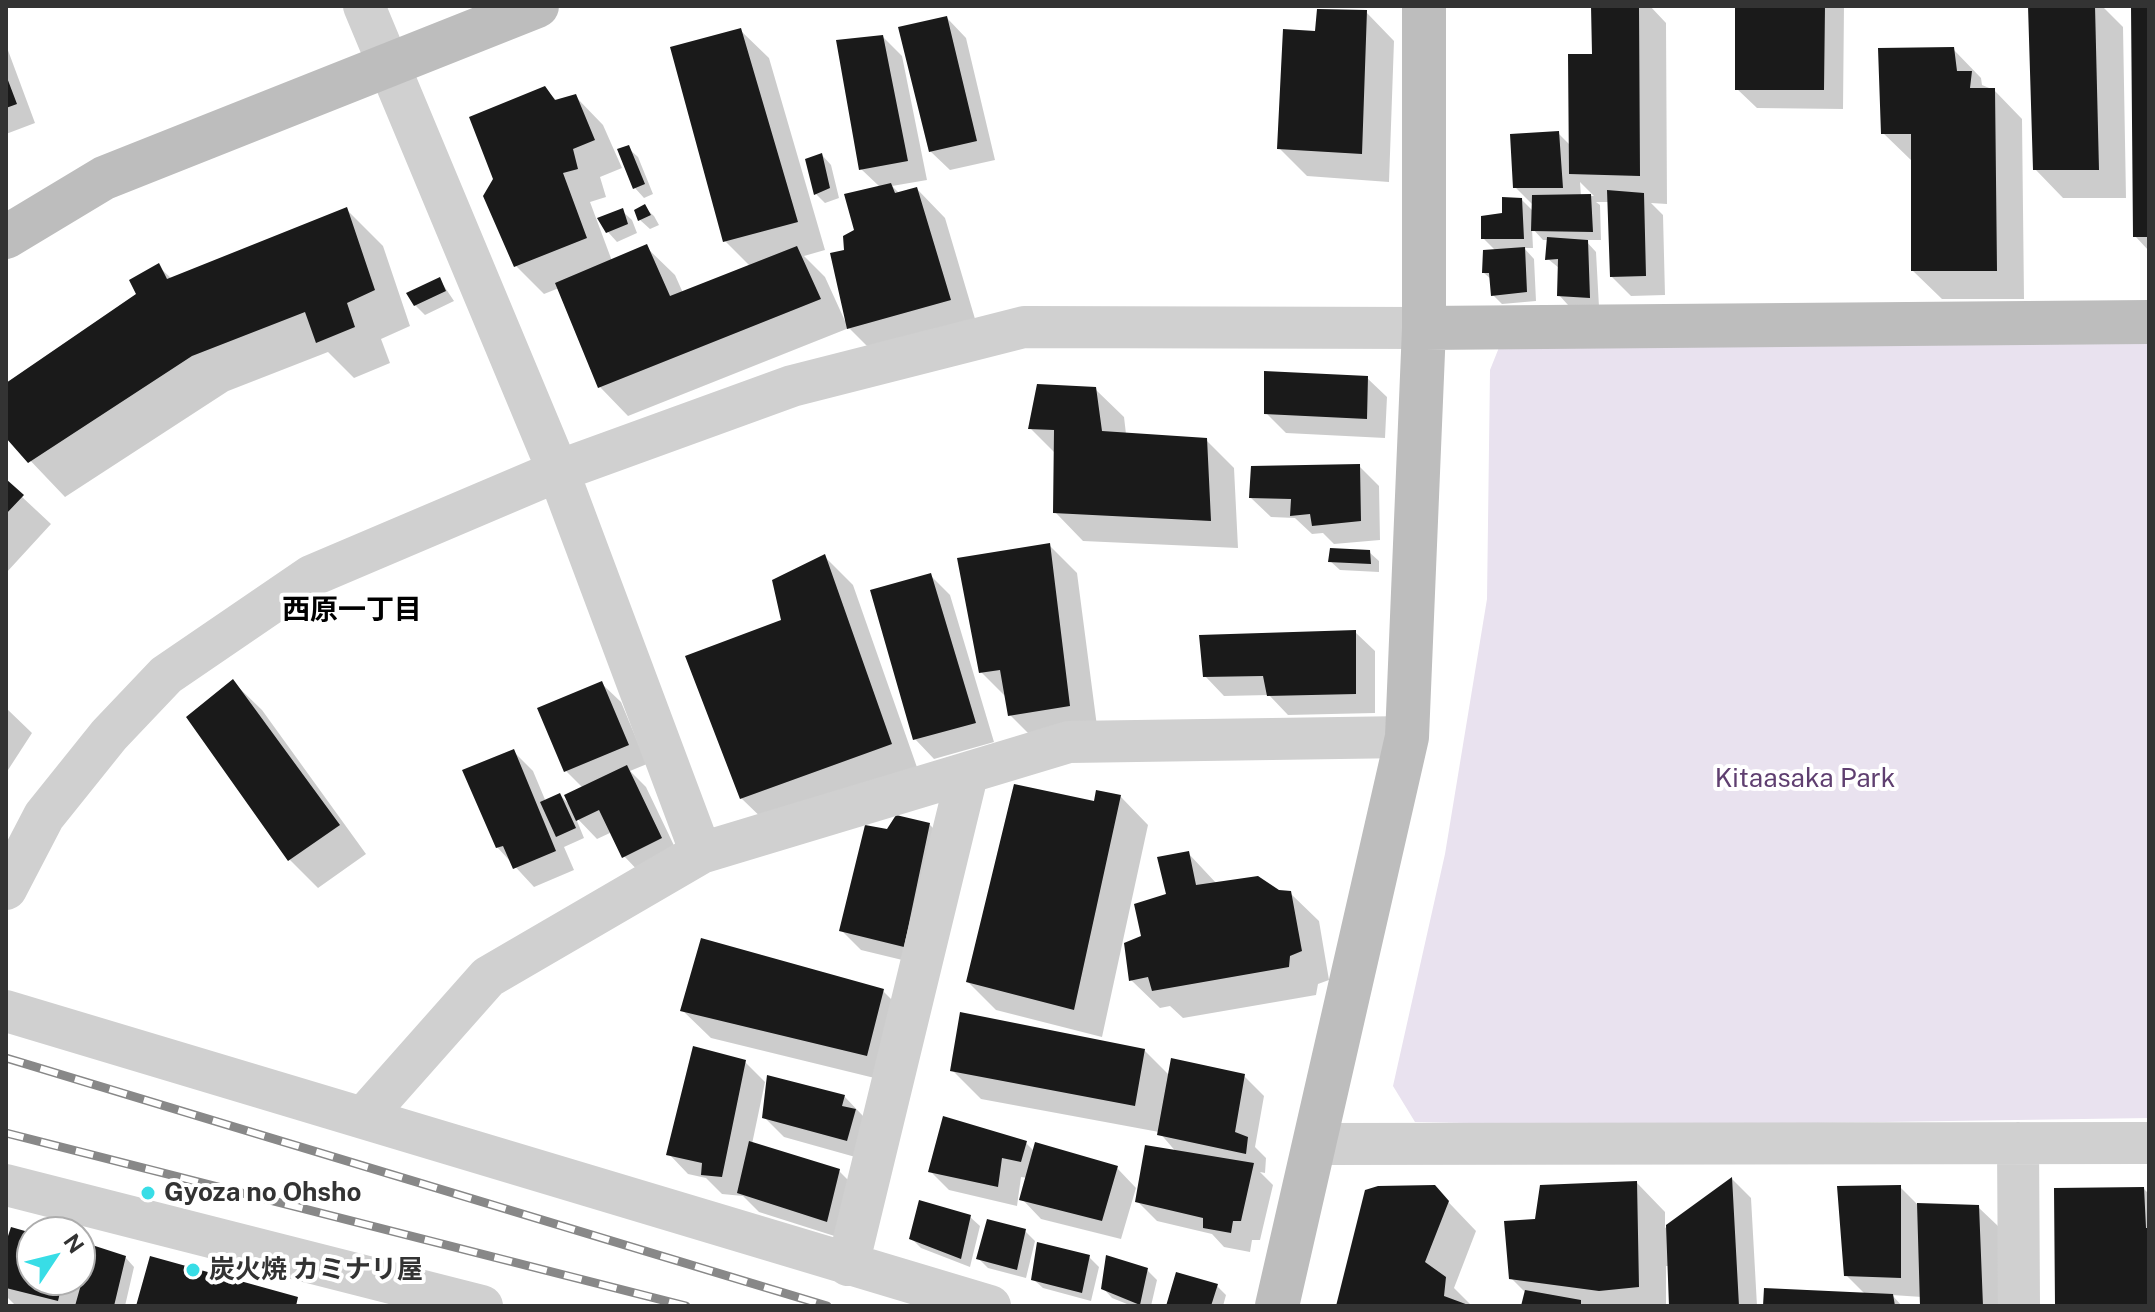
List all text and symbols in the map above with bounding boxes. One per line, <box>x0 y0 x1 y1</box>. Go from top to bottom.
district label: 西原一丁目 <box>282 593 422 627</box>
park label: Kitaasaka Park <box>1715 763 1895 795</box>
place label: Gyoza no Ohsho <box>164 1177 361 1209</box>
marker: Gyoza no Ohsho <box>139 1184 157 1202</box>
north arrow <box>16 1216 96 1296</box>
text: N <box>58 1229 90 1258</box>
place label: 炭火焼 カミナリ屋 <box>209 1254 423 1286</box>
marker: 炭火焼 カミナリ屋 <box>184 1261 202 1279</box>

